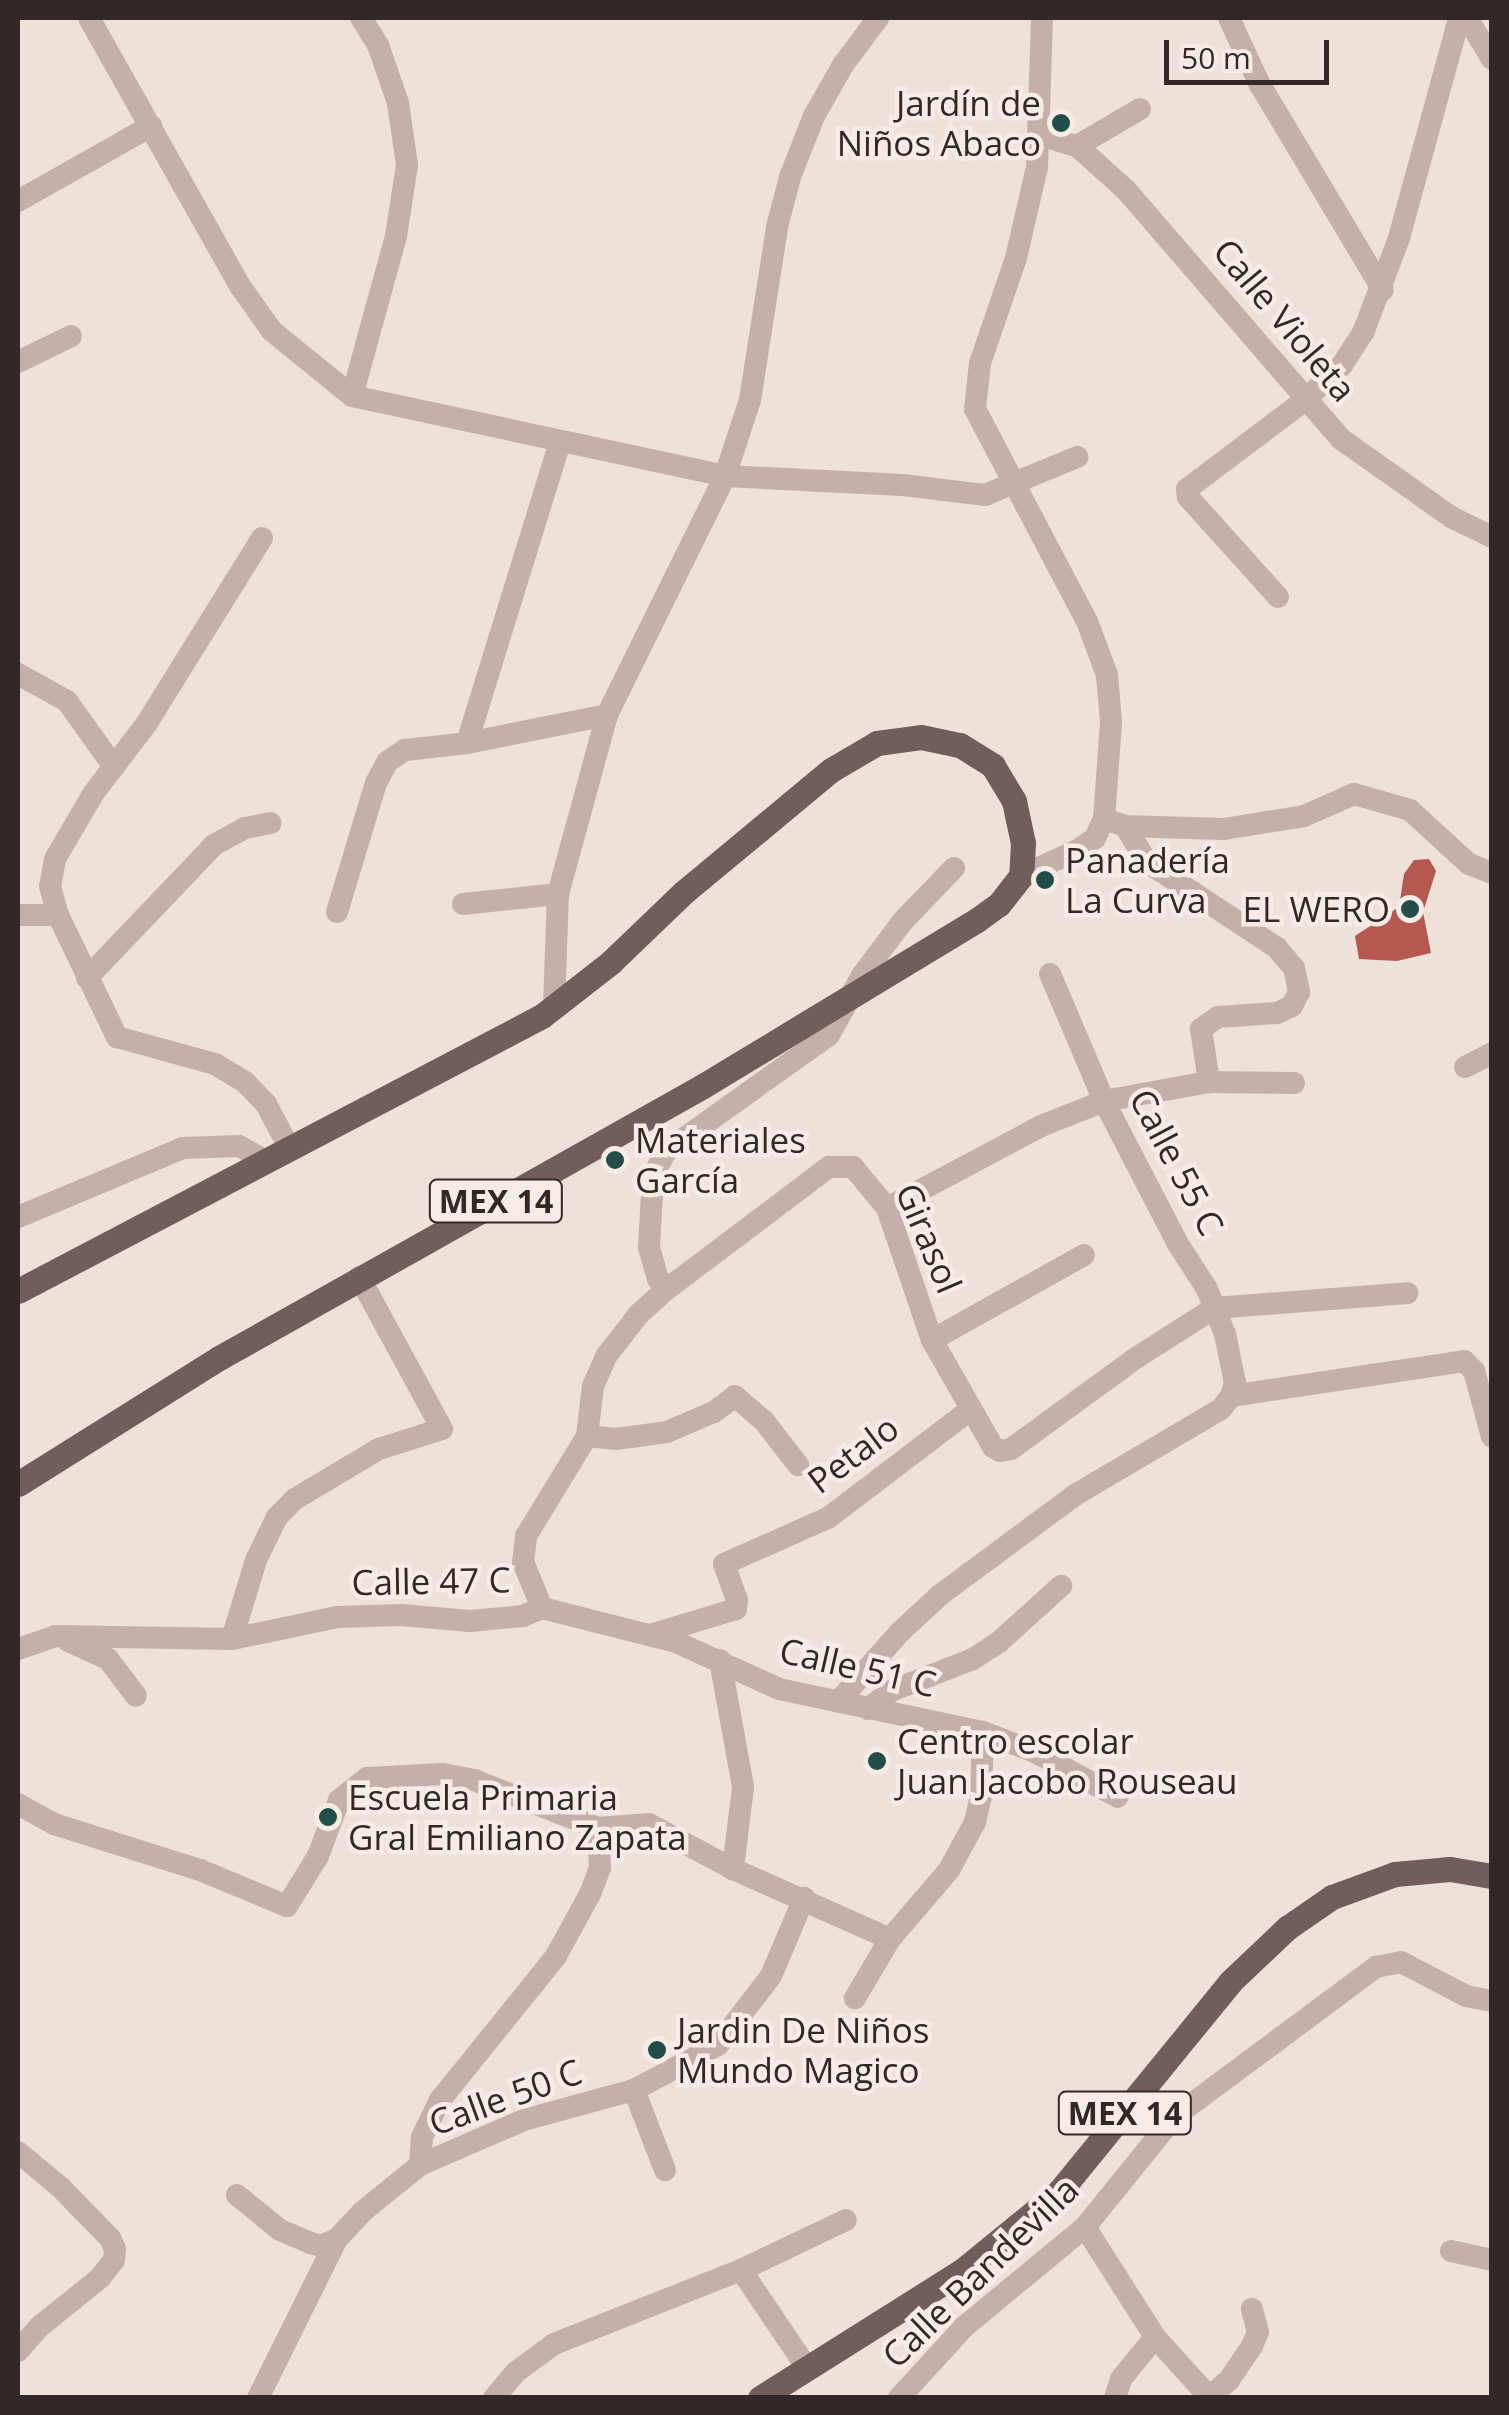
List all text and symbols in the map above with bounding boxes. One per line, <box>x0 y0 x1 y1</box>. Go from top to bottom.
scale bar <box>1169 20 1334 82</box>
text: 50 m <box>1181 37 1251 78</box>
place label: Jardín de Niños Abaco <box>837 82 1041 164</box>
marker: Jardín de Niños Abaco <box>1050 112 1072 134</box>
street label: Calle Violeta <box>1205 230 1365 410</box>
place label: Panadería La Curva <box>1065 839 1230 921</box>
marker: Panadería La Curva <box>1034 869 1056 891</box>
place label: EL WERO <box>1243 888 1390 930</box>
marker: EL WERO <box>1399 898 1421 920</box>
street label: Calle 55 C <box>1121 1082 1233 1242</box>
place label: Materiales García <box>635 1119 806 1201</box>
marker: Materiales García <box>604 1149 626 1171</box>
road number: MEX 14 <box>428 1174 564 1228</box>
street label: Girasol <box>887 1177 971 1299</box>
street label: Petalo <box>799 1406 907 1502</box>
street label: Calle 47 C <box>351 1559 511 1603</box>
street label: Calle 51 C <box>776 1629 940 1705</box>
place label: Centro escolar Juan Jacobo Rouseau <box>897 1720 1237 1802</box>
marker: Centro escolar Juan Jacobo Rouseau <box>866 1750 888 1772</box>
place label: Escuela Primaria Gral Emiliano Zapata <box>348 1776 687 1858</box>
marker: Escuela Primaria Gral Emiliano Zapata <box>317 1806 339 1828</box>
place label: Jardin De Niños Mundo Magico <box>677 2009 929 2091</box>
marker: Jardin De Niños Mundo Magico <box>646 2039 668 2061</box>
street label: Calle 50 C <box>423 2050 587 2144</box>
road number: MEX 14 <box>1058 2086 1192 2140</box>
street label: Calle Bandevilla <box>873 2168 1087 2376</box>

